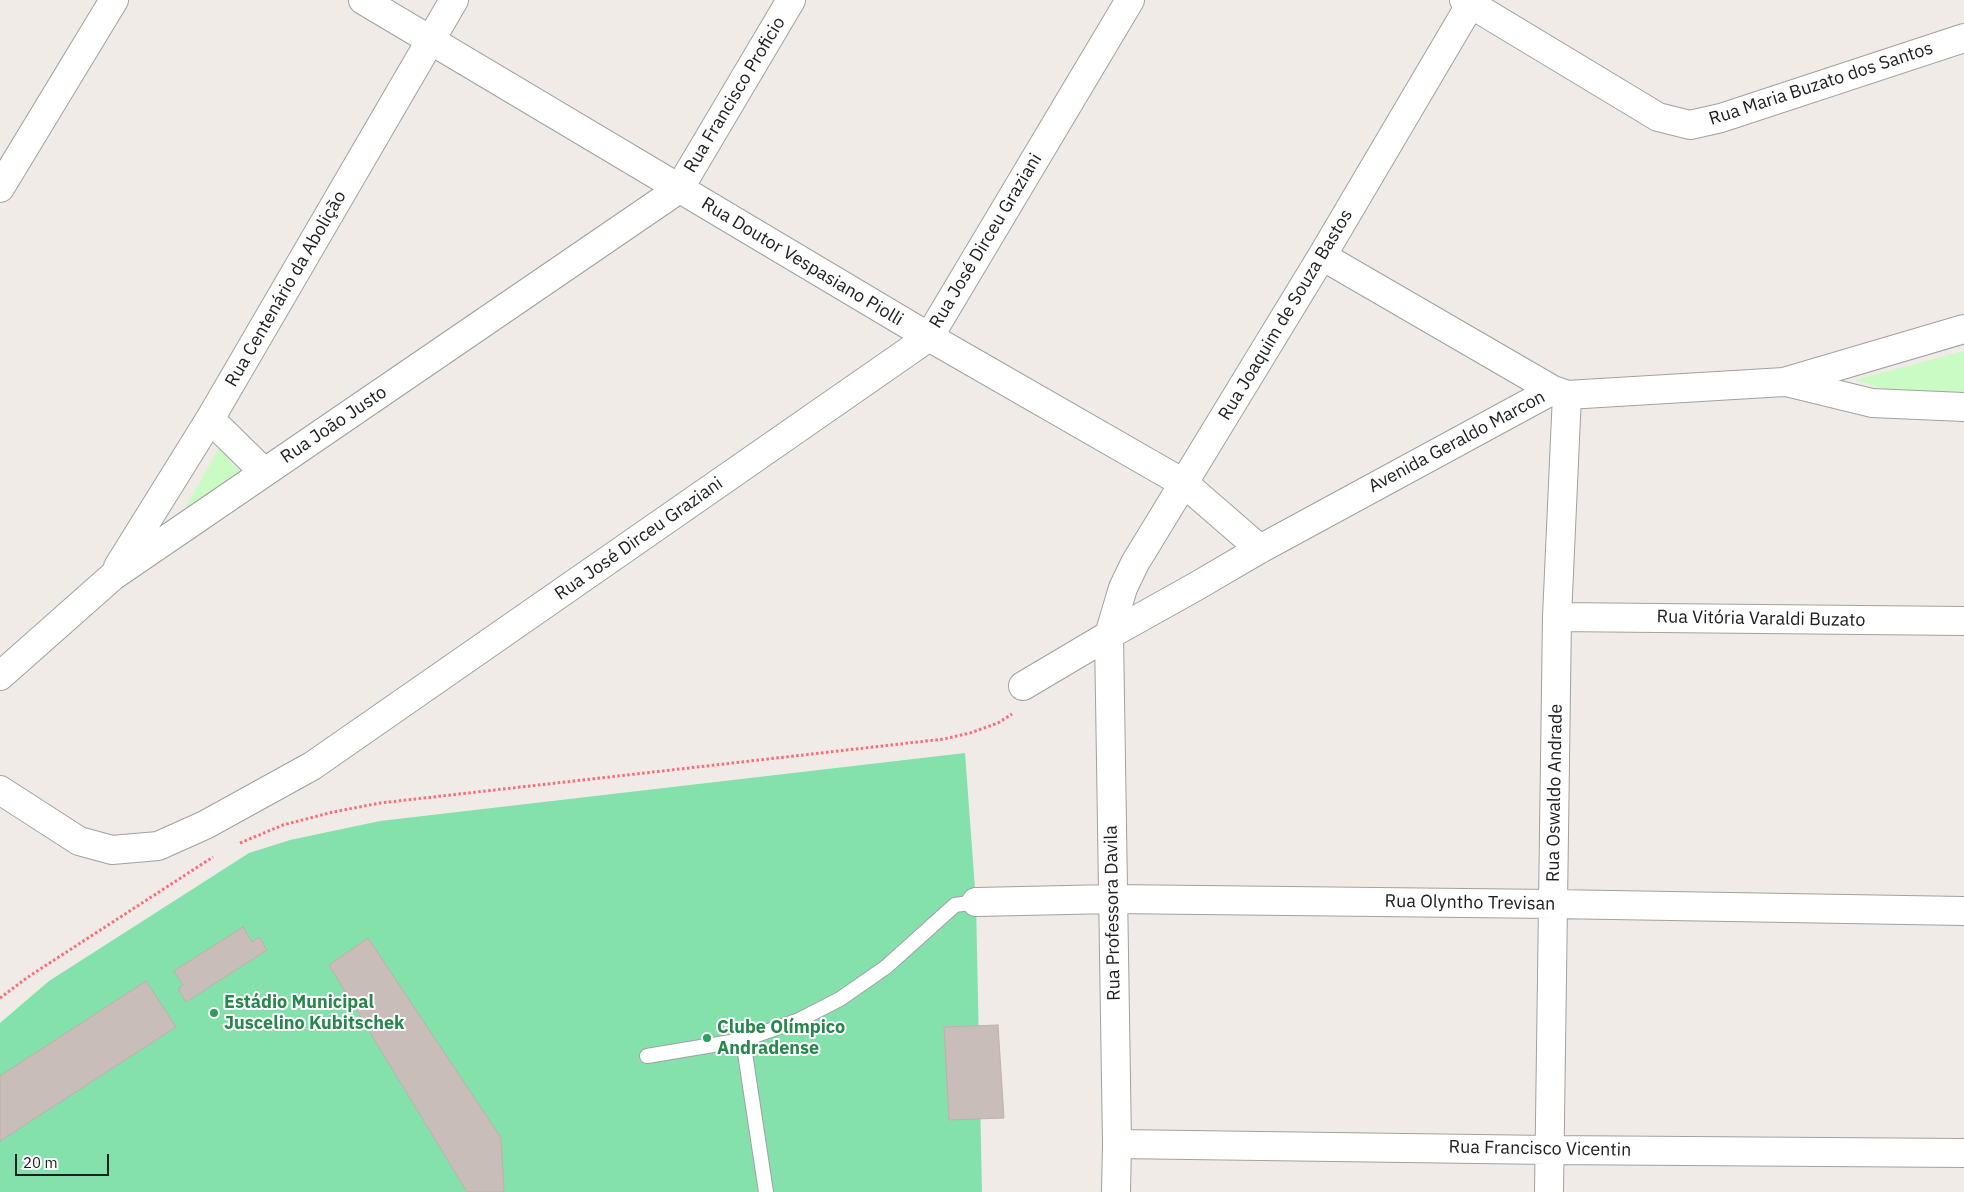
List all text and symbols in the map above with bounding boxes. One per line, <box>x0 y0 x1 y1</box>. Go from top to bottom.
street label: Rua Francisco Proficio <box>680 13 790 177</box>
street label: Rua Maria Buzato dos Santos <box>1706 38 1936 130</box>
street label: Rua José Dirceu Graziani <box>925 150 1047 332</box>
street label: Rua Centenário da Abolição <box>221 187 351 391</box>
street label: Rua Doutor Vespasiano Piolli <box>697 193 907 331</box>
street label: Rua Joaquim de Souza Bastos <box>1214 206 1358 424</box>
street label: Rua João Justo <box>277 382 391 468</box>
street label: Avenida Geraldo Marcon <box>1365 386 1549 498</box>
street label: Rua José Dirceu Graziani <box>551 473 727 605</box>
street label: Rua Vitória Varaldi Buzato <box>1656 606 1866 632</box>
street label: Rua Oswaldo Andrade <box>1543 704 1567 882</box>
street label: Rua Professora Davila <box>1101 825 1125 1001</box>
street label: Rua Olyntho Trevisan <box>1384 891 1556 915</box>
place label: Estádio Municipal Juscelino Kubitschek <box>224 992 404 1034</box>
marker: Estádio Municipal Juscelino Kubitschek <box>208 1007 220 1019</box>
place label: Clube Olímpico Andradense <box>717 1017 845 1060</box>
marker: Clube Olímpico Andradense <box>701 1032 713 1044</box>
street label: Rua Francisco Vicentin <box>1448 1137 1632 1161</box>
scale bar <box>18 1144 111 1176</box>
text: 20 m <box>23 1153 58 1172</box>

